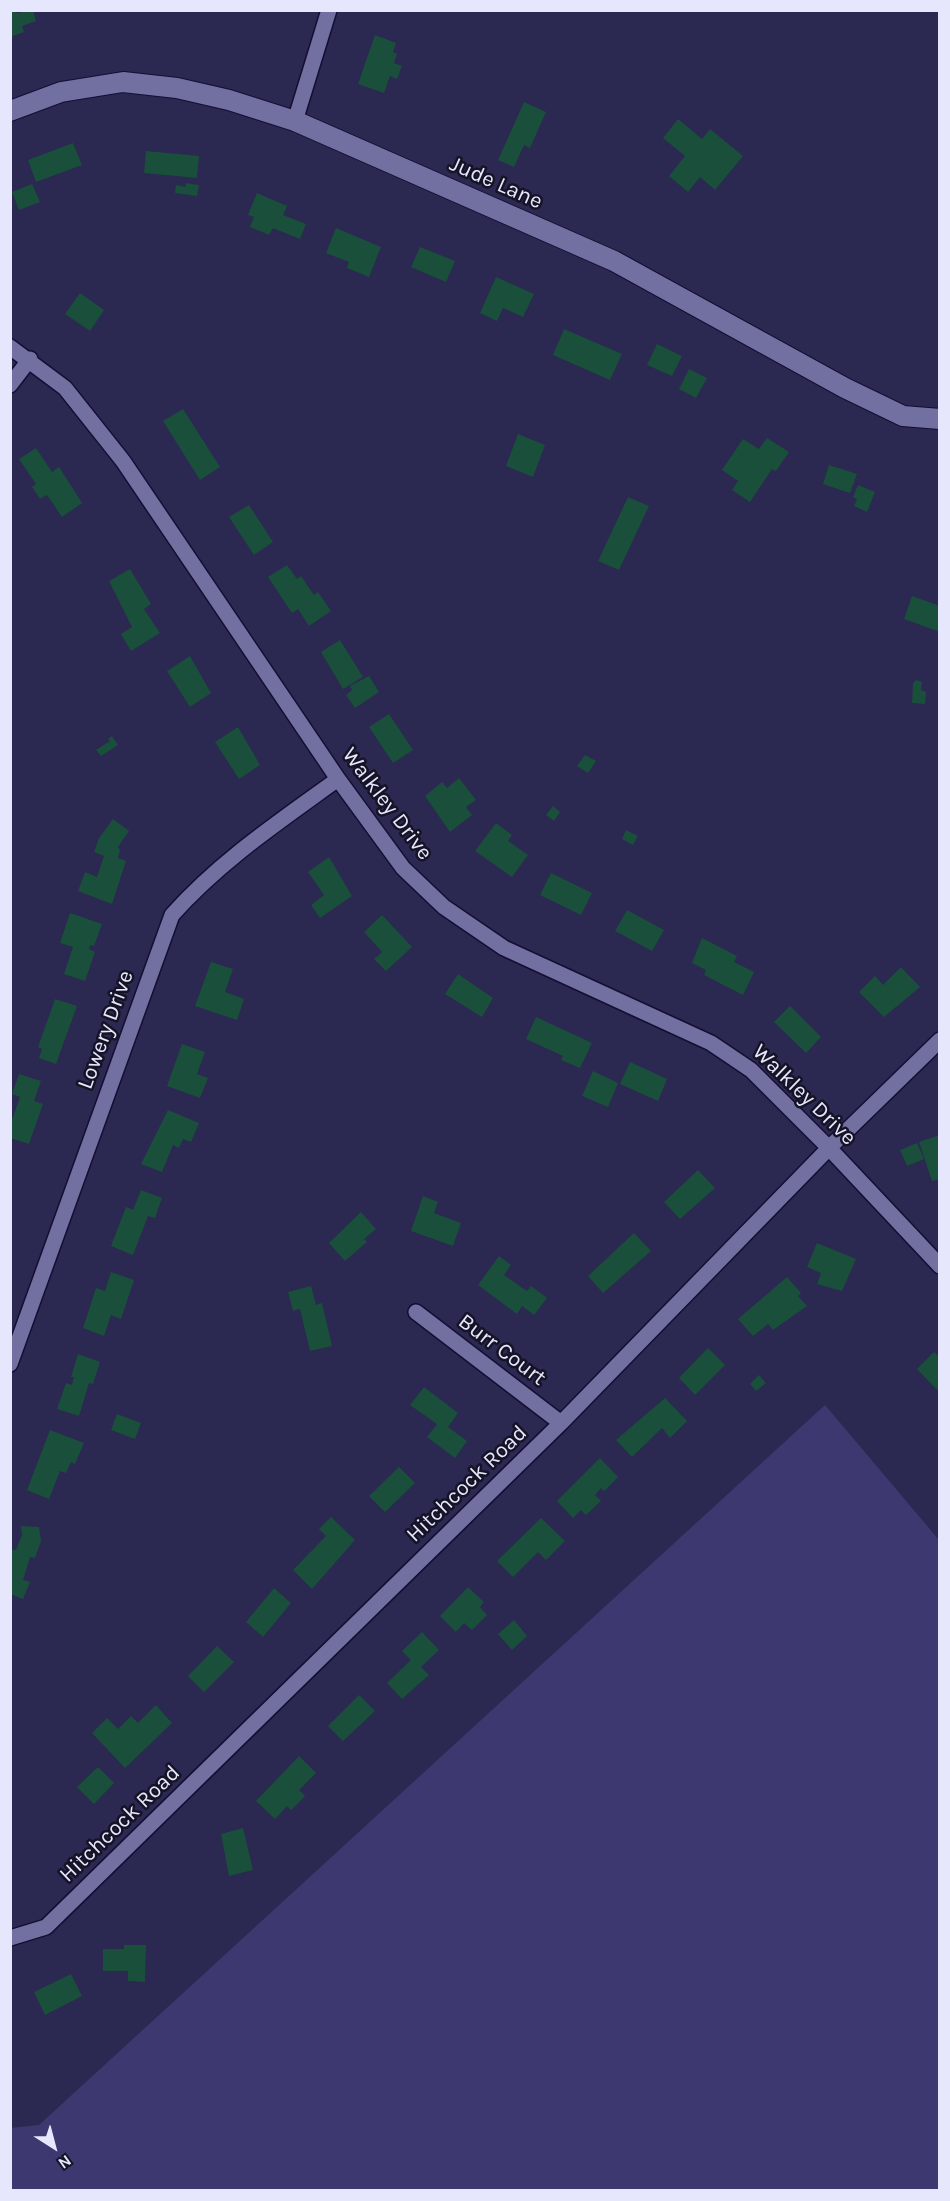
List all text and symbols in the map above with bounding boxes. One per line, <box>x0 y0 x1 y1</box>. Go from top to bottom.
street label: Jude Lane <box>446 151 546 215</box>
street label: Walkley Drive <box>336 743 438 865</box>
street label: Lowery Drive <box>72 967 140 1093</box>
street label: Walkley Drive <box>747 1039 861 1151</box>
street label: Burr Court <box>453 1308 551 1392</box>
street label: Hitchcock Road <box>401 1420 533 1548</box>
street label: Hitchcock Road <box>54 1760 186 1888</box>
north arrow <box>24 2117 84 2177</box>
text: N <box>55 2151 75 2173</box>

